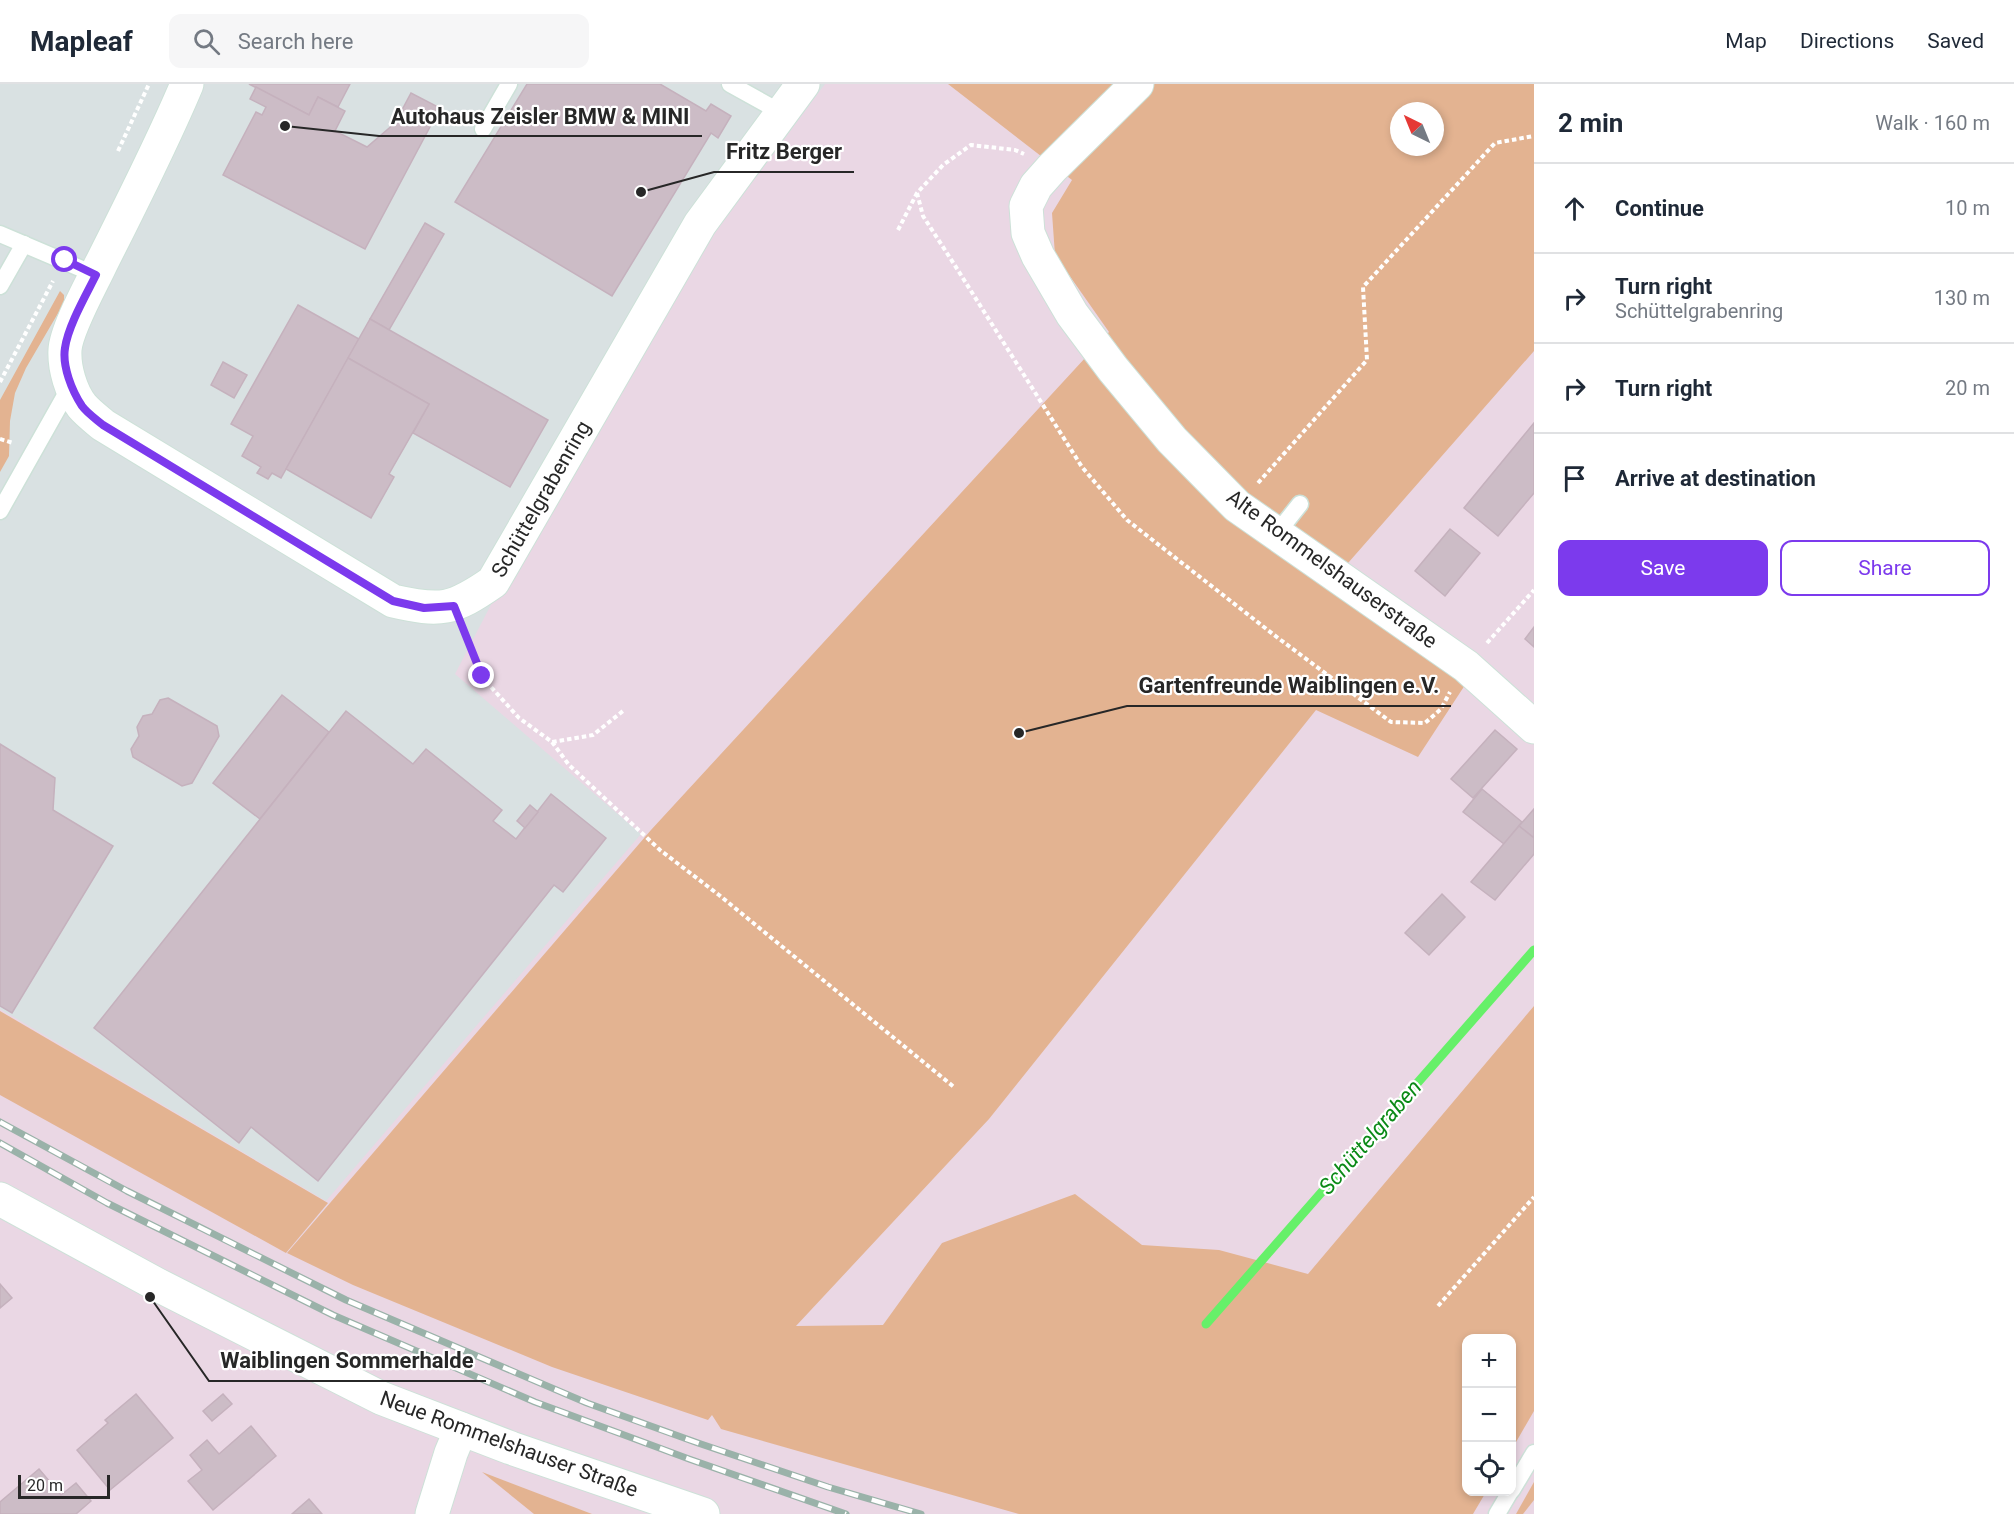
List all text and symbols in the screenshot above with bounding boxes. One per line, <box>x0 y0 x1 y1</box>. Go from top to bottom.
search box <box>169 14 589 68</box>
text: Mapleaf <box>30 25 133 58</box>
icon: search <box>190 25 223 58</box>
text: Search here <box>238 29 354 54</box>
text: Map <box>1725 29 1767 53</box>
text: Directions <box>1800 29 1894 53</box>
text: Saved <box>1927 29 1984 53</box>
callout: Autohaus Zeisler BMW & MINI <box>379 96 702 136</box>
north arrow <box>1390 102 1444 156</box>
text: Autohaus Zeisler BMW & MINI <box>391 104 689 129</box>
text: 2 min <box>1558 108 1623 138</box>
text: Walk · 160 m <box>1875 111 1990 135</box>
callout: Fritz Berger <box>714 132 854 172</box>
text: Fritz Berger <box>726 139 842 164</box>
icon: ahead <box>1558 192 1591 225</box>
text: Continue <box>1615 196 1704 221</box>
text: 10 m <box>1945 196 1990 220</box>
route start <box>51 246 77 272</box>
text: Turn right <box>1615 274 1712 299</box>
icon: right <box>1558 282 1591 315</box>
text: 130 m <box>1934 286 1990 310</box>
text: Schüttelgrabenring <box>1615 299 1783 323</box>
icon: right <box>1558 372 1591 405</box>
text: Turn right <box>1615 376 1712 401</box>
text: 20 m <box>1945 376 1990 400</box>
street label: Schüttelgrabenring <box>486 417 596 581</box>
icon: arrive <box>1558 462 1591 495</box>
text: Arrive at destination <box>1615 466 1816 491</box>
street label: Alte Rommelshauserstraße <box>1222 485 1442 653</box>
button: Save <box>1558 540 1768 596</box>
button: Share <box>1780 540 1990 596</box>
route end <box>468 662 494 688</box>
callout: Gartenfreunde Waiblingen e.V. <box>1127 666 1451 706</box>
text: Gartenfreunde Waiblingen e.V. <box>1139 673 1439 698</box>
water label: Schüttelgraben <box>1314 1075 1426 1199</box>
map controls <box>1462 1334 1516 1496</box>
button: + <box>1462 1334 1516 1388</box>
callout: Waiblingen Sommerhalde <box>209 1341 486 1381</box>
text: Waiblingen Sommerhalde <box>220 1348 474 1373</box>
street label: Neue Rommelshauser Straße <box>377 1386 641 1502</box>
button: − <box>1462 1388 1516 1442</box>
button: locate <box>1462 1442 1516 1496</box>
scale bar <box>18 1472 110 1500</box>
text: 20 m <box>27 1476 63 1495</box>

